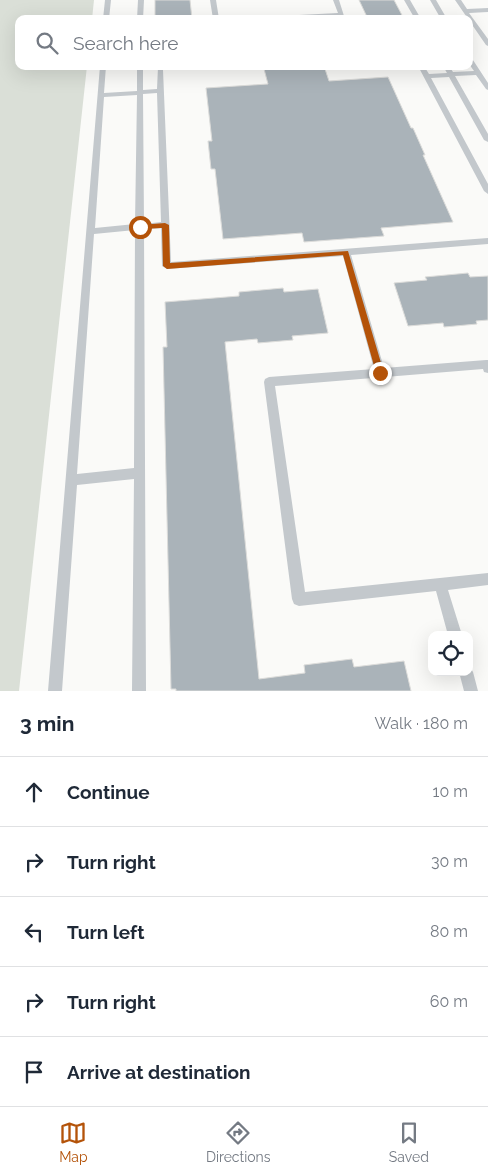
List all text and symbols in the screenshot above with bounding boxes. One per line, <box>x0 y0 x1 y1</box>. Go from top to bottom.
search box <box>15 15 473 70</box>
icon: search <box>33 29 61 57</box>
text: Search here <box>73 32 179 54</box>
route start <box>129 216 152 239</box>
route end <box>369 362 392 385</box>
map controls <box>428 631 473 676</box>
button: locate <box>428 631 473 676</box>
text: 3 min <box>20 711 74 736</box>
text: Walk · 180 m <box>374 714 468 733</box>
icon: ahead <box>20 778 48 806</box>
text: Continue <box>67 781 150 803</box>
text: 10 m <box>433 782 468 801</box>
icon: right <box>20 848 48 876</box>
text: Turn right <box>67 851 156 873</box>
text: 30 m <box>431 852 468 871</box>
icon: left <box>20 918 48 946</box>
text: Turn left <box>67 921 144 943</box>
text: 80 m <box>430 922 468 941</box>
icon: right <box>20 988 48 1016</box>
text: Turn right <box>67 991 156 1013</box>
text: 60 m <box>430 992 468 1011</box>
icon: arrive <box>20 1058 48 1086</box>
text: Arrive at destination <box>67 1061 251 1083</box>
tab: Map <box>59 1119 88 1165</box>
tab: Directions <box>206 1119 271 1165</box>
tab: Saved <box>389 1119 429 1165</box>

